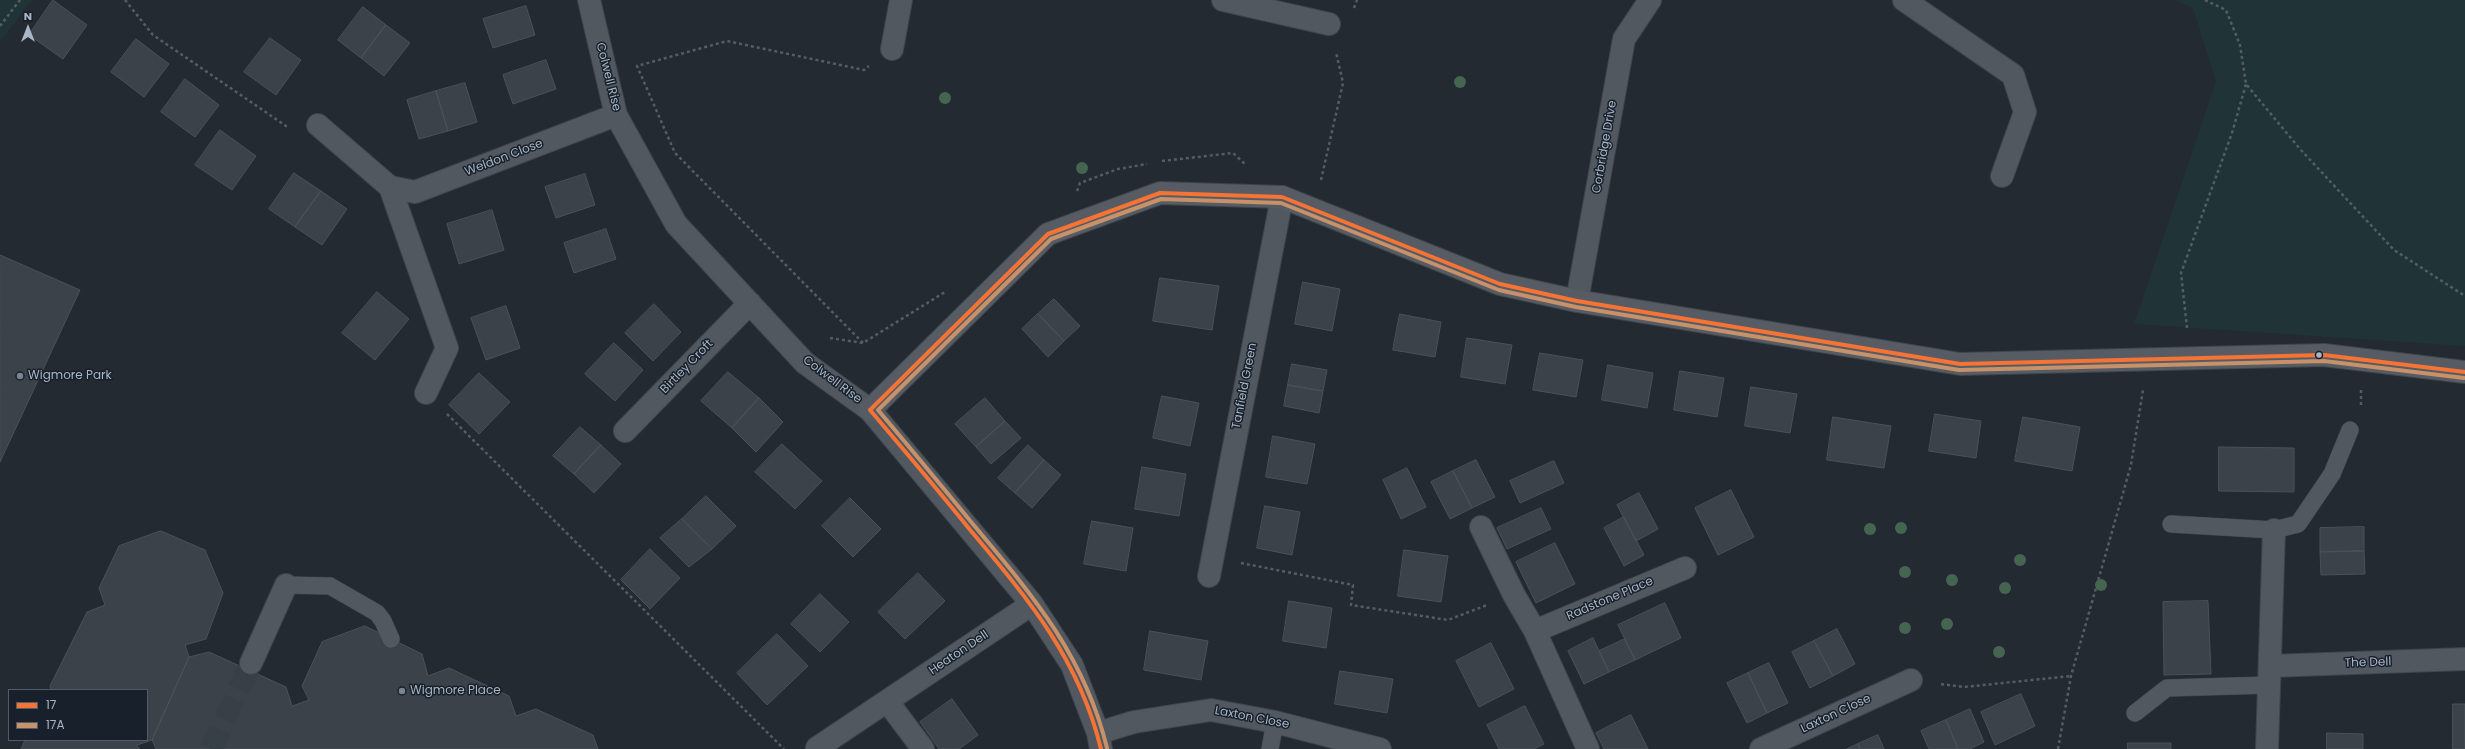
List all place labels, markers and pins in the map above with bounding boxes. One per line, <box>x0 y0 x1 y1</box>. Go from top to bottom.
unlabelled marker <box>2314 350 2324 360</box>
place label: Wigmore Park <box>28 369 112 383</box>
marker: Wigmore Park <box>15 371 25 381</box>
place label: Wigmore Place <box>410 684 501 698</box>
marker: Wigmore Place <box>397 686 407 696</box>

